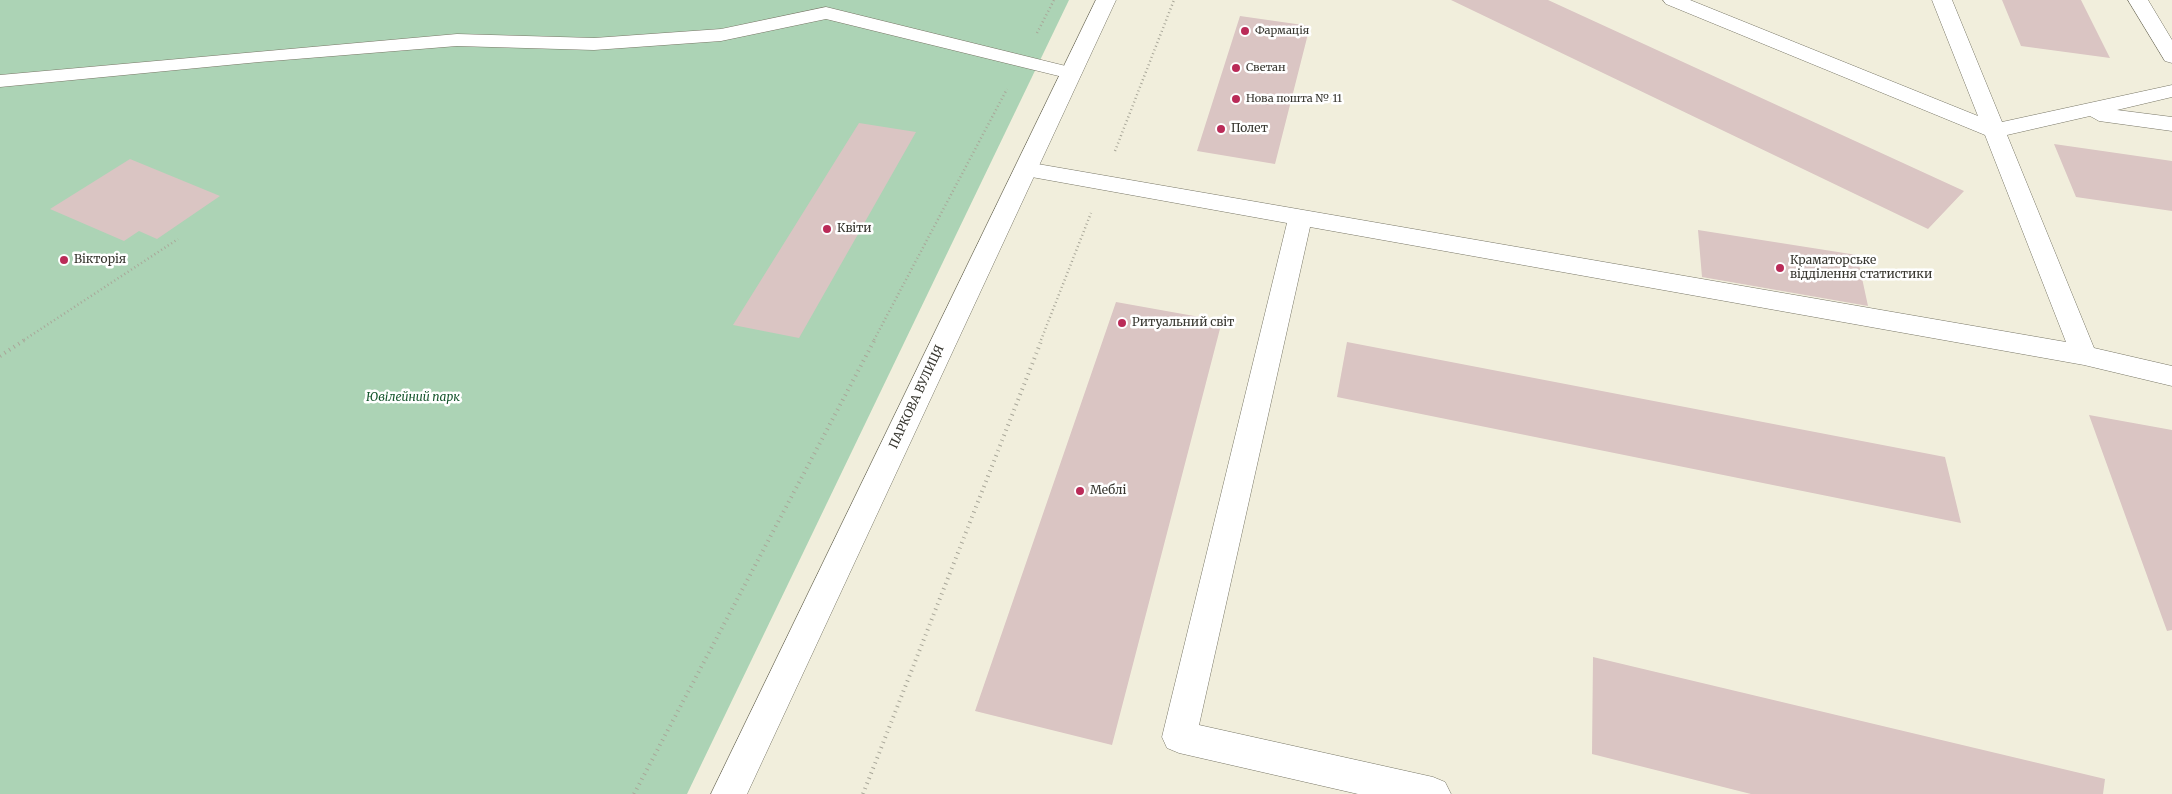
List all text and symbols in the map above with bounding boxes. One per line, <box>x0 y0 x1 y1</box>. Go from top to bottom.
place label: Фармація <box>1255 24 1309 38</box>
marker: Фармація <box>1239 25 1251 37</box>
place label: Светан <box>1246 61 1286 75</box>
marker: Светан <box>1230 62 1242 74</box>
place label: Нова пошта № 11 <box>1246 92 1342 106</box>
marker: Нова пошта № 11 <box>1230 93 1242 105</box>
place label: Полет <box>1231 122 1268 136</box>
marker: Полет <box>1215 123 1227 135</box>
place label: Квіти <box>837 222 872 236</box>
marker: Квіти <box>821 223 833 235</box>
place label: Вікторія <box>74 253 126 267</box>
marker: Вікторія <box>58 254 70 266</box>
place label: Краматорське відділення статистики <box>1790 254 1932 282</box>
marker: Краматорське відділення статистики <box>1774 262 1786 274</box>
place label: Ритуальний світ <box>1132 316 1234 330</box>
marker: Ритуальний світ <box>1116 317 1128 329</box>
street label: ПАРКОВА ВУЛИЦЯ <box>887 343 947 451</box>
park label: Ювілейний парк <box>366 391 460 405</box>
place label: Меблі <box>1090 484 1126 498</box>
marker: Меблі <box>1074 485 1086 497</box>

